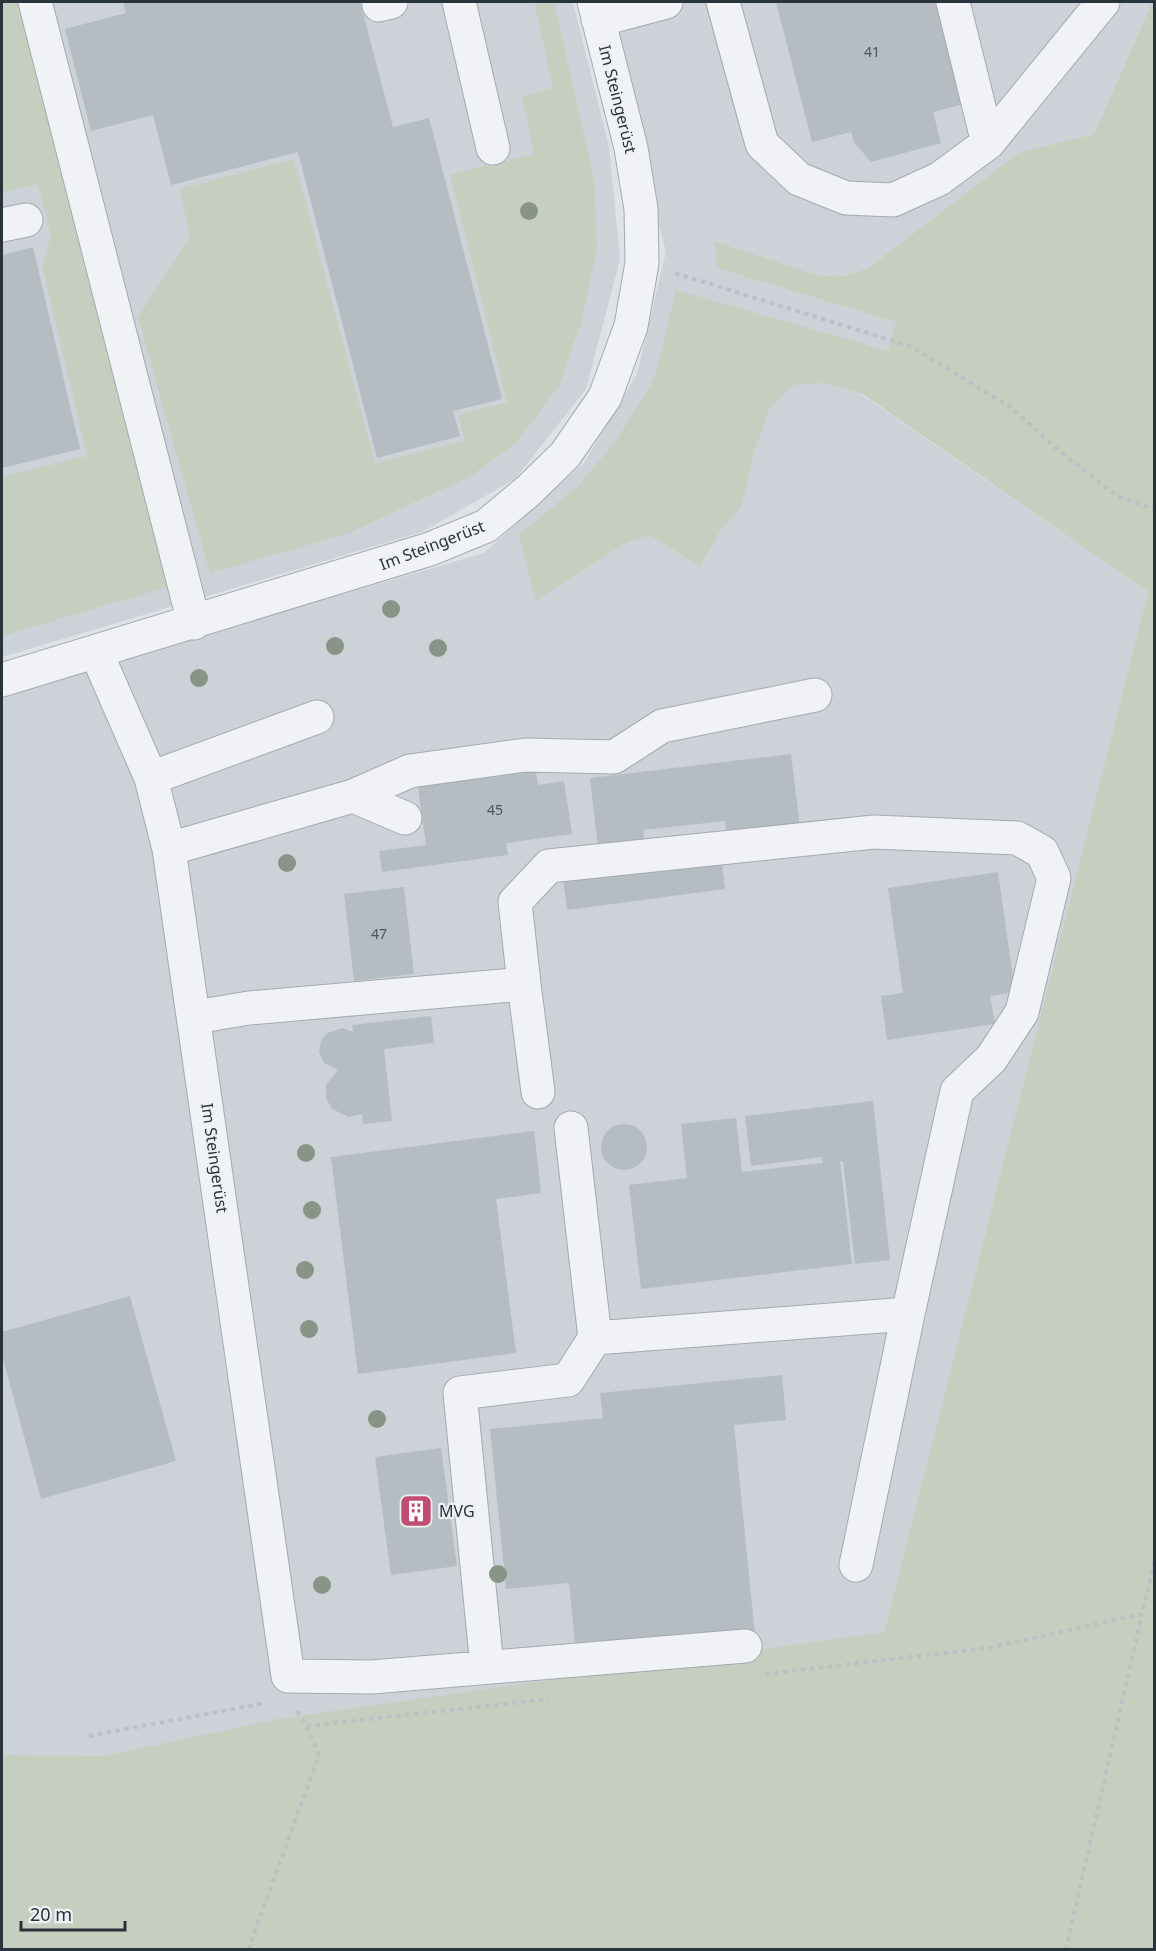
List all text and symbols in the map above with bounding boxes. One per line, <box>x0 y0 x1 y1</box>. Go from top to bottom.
house number: 41 <box>864 42 880 61</box>
street label: Im Steingerüst <box>594 43 642 156</box>
street label: Im Steingerüst <box>376 515 488 575</box>
house number: 45 <box>487 800 503 819</box>
house number: 47 <box>371 924 387 943</box>
street label: Im Steingerüst <box>196 1102 234 1215</box>
building icon: MVG <box>398 1493 434 1529</box>
place label: MVG <box>439 1500 475 1522</box>
scale bar <box>21 1894 124 1932</box>
text: 20 m <box>30 1902 72 1926</box>

